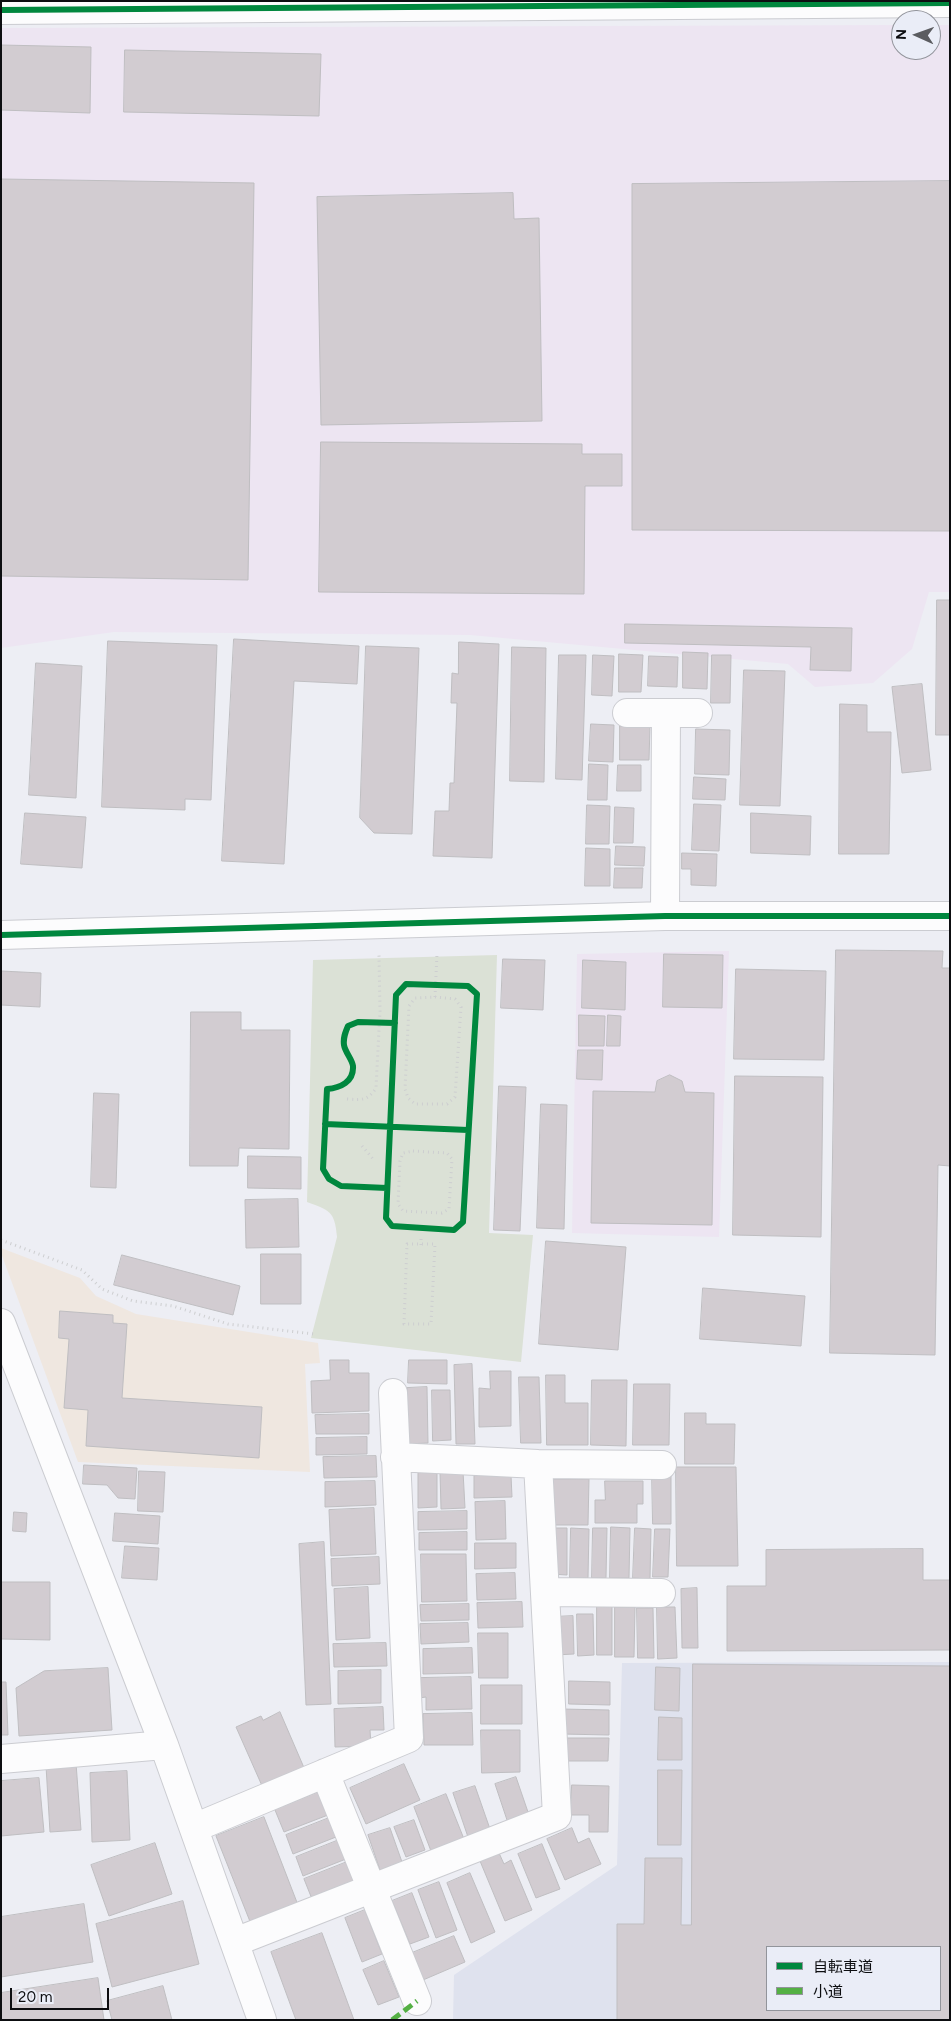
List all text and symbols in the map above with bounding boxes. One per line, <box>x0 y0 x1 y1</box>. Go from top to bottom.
north arrow <box>891 10 941 60</box>
text: N <box>893 29 910 40</box>
legend <box>766 1946 941 2011</box>
text: 自転車道 <box>813 1958 873 1976</box>
scale bar <box>12 1978 111 2010</box>
text: 小道 <box>813 1983 843 2001</box>
text: 20 m <box>18 1988 52 2006</box>

